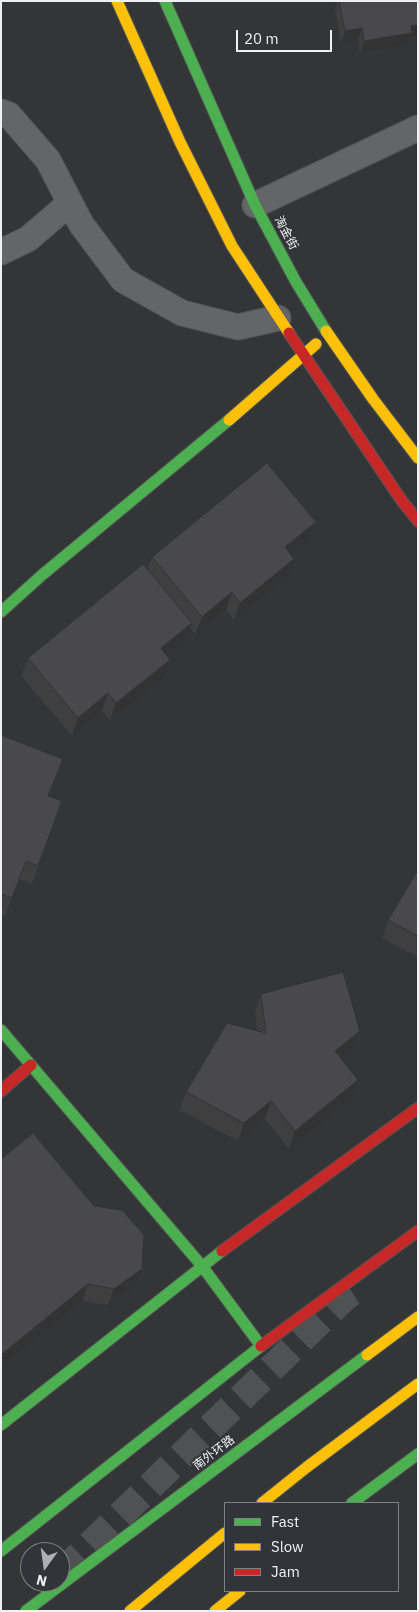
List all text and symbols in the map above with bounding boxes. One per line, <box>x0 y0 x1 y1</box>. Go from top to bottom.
scale bar <box>239 20 335 52</box>
text: 20 m <box>244 29 279 48</box>
street label: 淘金街 <box>271 214 301 252</box>
street label: 南外环路 <box>190 1433 238 1473</box>
legend <box>224 1502 399 1592</box>
text: Fast <box>271 1512 299 1531</box>
text: Slow <box>271 1537 304 1556</box>
north arrow <box>20 1542 70 1592</box>
text: Jam <box>271 1562 300 1581</box>
text: N <box>35 1571 49 1591</box>

